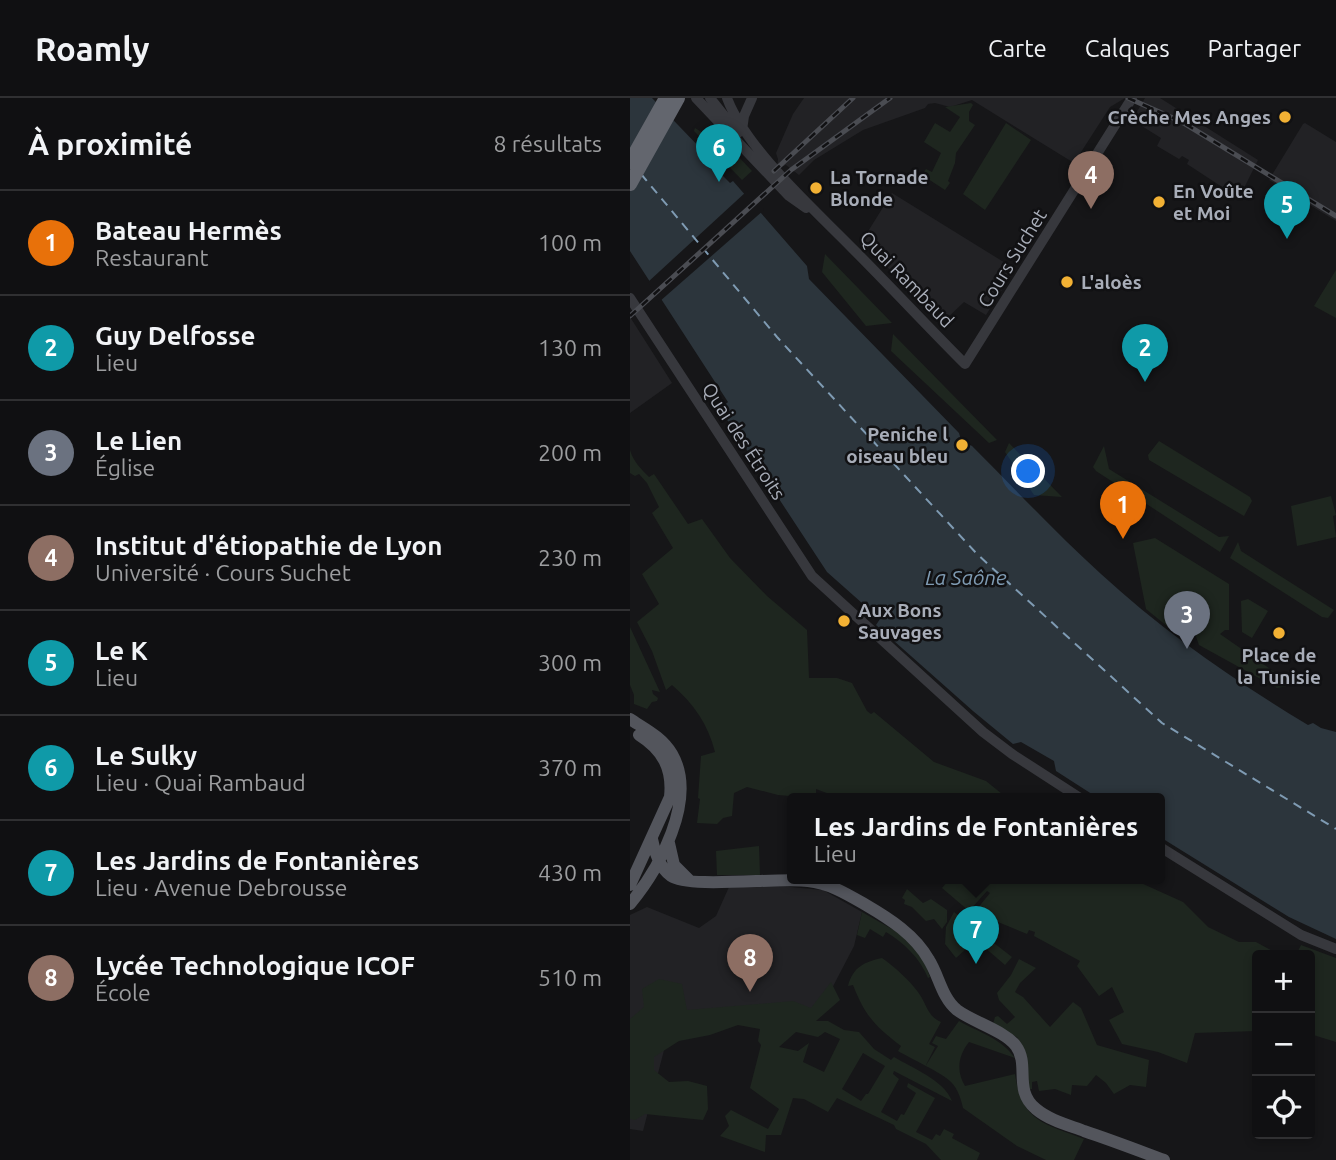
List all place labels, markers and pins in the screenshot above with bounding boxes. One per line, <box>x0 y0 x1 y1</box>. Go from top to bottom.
place label: Crèche Mes Anges <box>1107 106 1271 128</box>
marker: Crèche Mes Anges <box>1277 109 1293 125</box>
pin: 6 <box>696 124 742 182</box>
pin: 4 <box>1068 151 1114 209</box>
place label: La Tornade Blonde <box>830 166 929 210</box>
marker: La Tornade Blonde <box>808 180 824 196</box>
place label: En Voûte et Moi <box>1173 180 1254 224</box>
pin: 5 <box>1264 181 1310 239</box>
marker: En Voûte et Moi <box>1151 194 1167 210</box>
place label: L'aloès <box>1081 271 1142 293</box>
marker: L'aloès <box>1059 274 1075 290</box>
pin: 2 <box>1122 324 1168 382</box>
place label: Peniche l oiseau bleu <box>846 423 948 467</box>
marker: Peniche l oiseau bleu <box>954 437 970 453</box>
pin: 1 <box>1100 481 1146 539</box>
pin: 3 <box>1164 591 1210 649</box>
place label: Aux Bons Sauvages <box>858 599 942 643</box>
marker: Aux Bons Sauvages <box>836 613 852 629</box>
marker: Place de la Tunisie <box>1271 625 1287 641</box>
place label: Place de la Tunisie <box>1237 644 1321 688</box>
pin: 7 <box>953 906 999 964</box>
pin: 8 <box>727 934 773 992</box>

